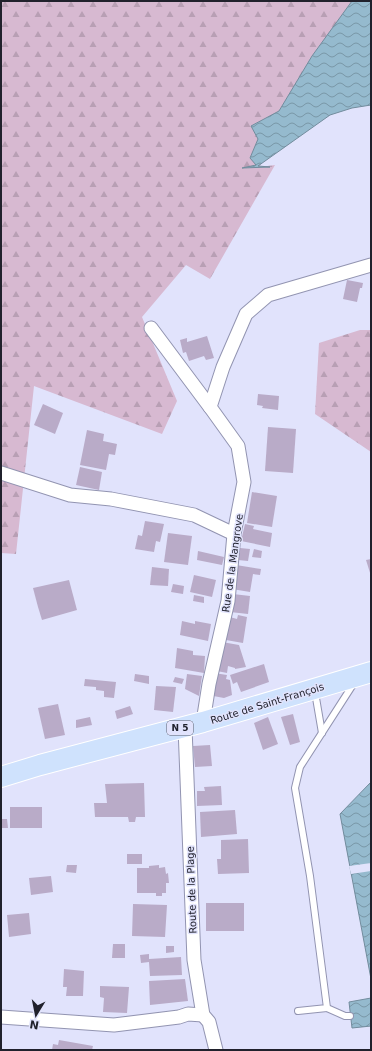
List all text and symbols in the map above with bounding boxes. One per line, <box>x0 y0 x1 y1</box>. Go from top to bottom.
street label: Rue de la Mangrove <box>220 513 245 613</box>
street label: Route de Saint-François <box>209 681 325 726</box>
road number: N 5 <box>167 721 193 735</box>
street label: Route de la Plage <box>184 846 199 934</box>
north arrow <box>16 995 56 1035</box>
text: N <box>29 1017 40 1032</box>

